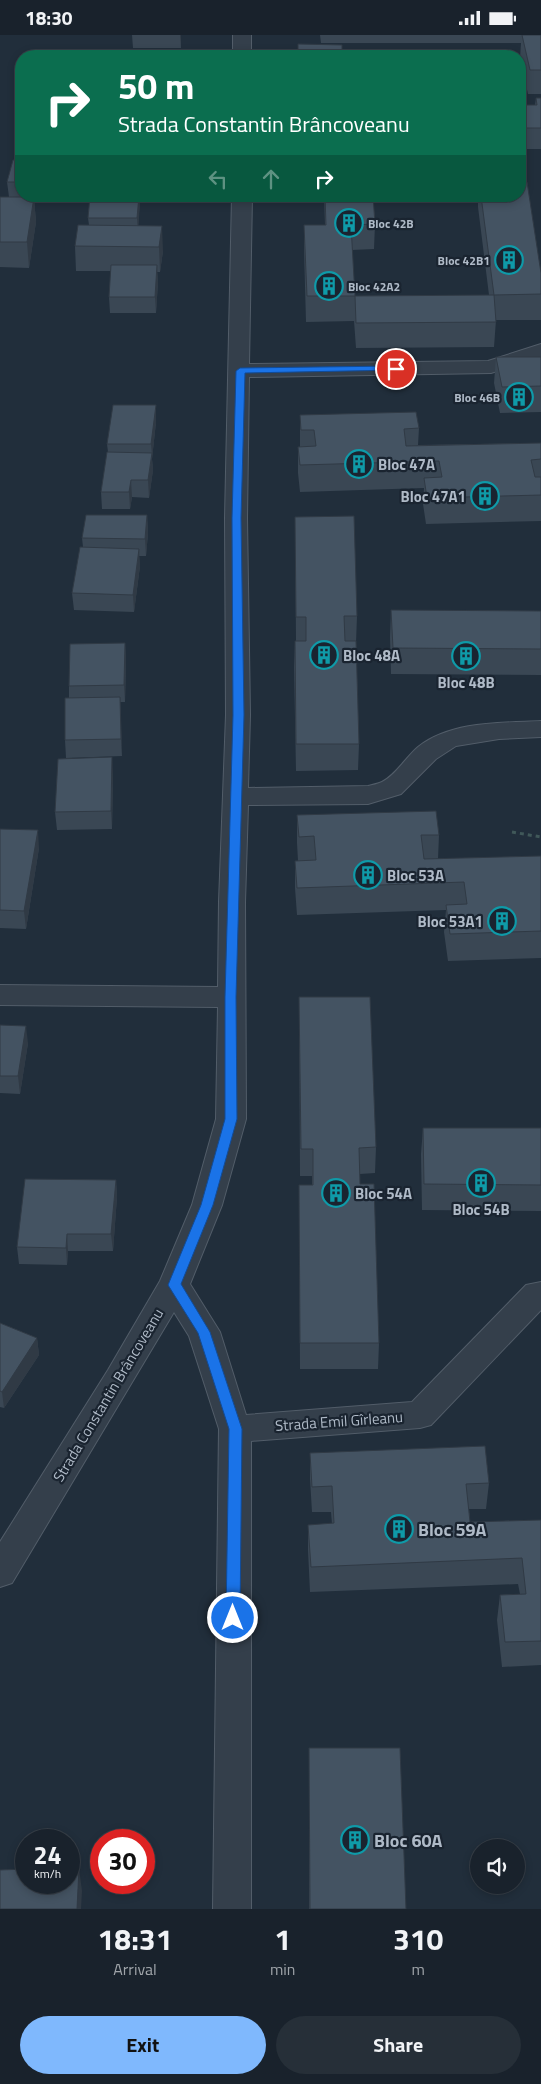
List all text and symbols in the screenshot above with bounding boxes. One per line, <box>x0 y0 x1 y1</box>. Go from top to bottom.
text: 18:30 <box>25 3 72 32</box>
text: 50 m <box>118 59 194 113</box>
icon: right <box>35 70 100 135</box>
text: Strada Constantin Brâncoveanu <box>118 107 410 141</box>
icon: left <box>204 165 232 193</box>
icon: ahead <box>257 165 285 193</box>
icon: right <box>310 165 338 193</box>
building icon: Bloc 42B <box>334 208 364 238</box>
place label: Bloc 42B <box>368 214 414 233</box>
building icon: Bloc 42B1 <box>494 245 524 275</box>
place label: Bloc 42B1 <box>438 251 490 270</box>
building icon: Bloc 42A2 <box>314 271 344 301</box>
place label: Bloc 42A2 <box>348 277 400 296</box>
pin <box>375 348 417 390</box>
icon: arrive <box>382 355 410 383</box>
building icon: Bloc 46B <box>504 382 534 412</box>
place label: Bloc 46B <box>454 388 500 407</box>
building icon: Bloc 47A <box>344 449 374 479</box>
place label: Bloc 47A <box>378 453 435 476</box>
building icon: Bloc 47A1 <box>470 481 500 511</box>
place label: Bloc 47A1 <box>401 485 466 508</box>
building icon: Bloc 48A <box>309 640 339 670</box>
building icon: Bloc 48B <box>451 641 481 671</box>
place label: Bloc 48A <box>343 644 400 667</box>
place label: Bloc 48B <box>437 671 495 694</box>
building icon: Bloc 53A <box>353 860 383 890</box>
place label: Bloc 53A <box>387 864 444 887</box>
building icon: Bloc 53A1 <box>487 906 517 936</box>
place label: Bloc 53A1 <box>418 910 483 933</box>
building icon: Bloc 54B <box>466 1168 496 1198</box>
building icon: Bloc 54A <box>321 1178 351 1208</box>
place label: Bloc 54A <box>355 1182 412 1205</box>
place label: Bloc 54B <box>452 1198 510 1221</box>
street label: Strada Constantin Brâncoveanu <box>47 1304 169 1486</box>
street label: Strada Emil Gîrleanu <box>274 1405 404 1437</box>
building icon: Bloc 59A <box>384 1514 414 1544</box>
place label: Bloc 59A <box>418 1516 487 1543</box>
position arrow <box>206 1591 258 1643</box>
building icon: Bloc 60A <box>340 1825 370 1855</box>
place label: Bloc 60A <box>374 1827 443 1854</box>
speed limit sign: 30 <box>90 1829 155 1894</box>
text: 24 <box>33 1836 62 1874</box>
map controls <box>470 1839 525 1894</box>
button: sound <box>470 1839 525 1894</box>
text: km/h <box>34 1864 61 1883</box>
text: 18:31 <box>98 1916 172 1962</box>
text: 1 <box>274 1916 291 1962</box>
text: 310 <box>393 1916 443 1962</box>
text: Arrival <box>113 1957 157 1981</box>
text: min <box>270 1957 295 1981</box>
text: m <box>412 1957 425 1981</box>
button: Exit <box>20 2016 266 2074</box>
button: Share <box>276 2016 521 2074</box>

